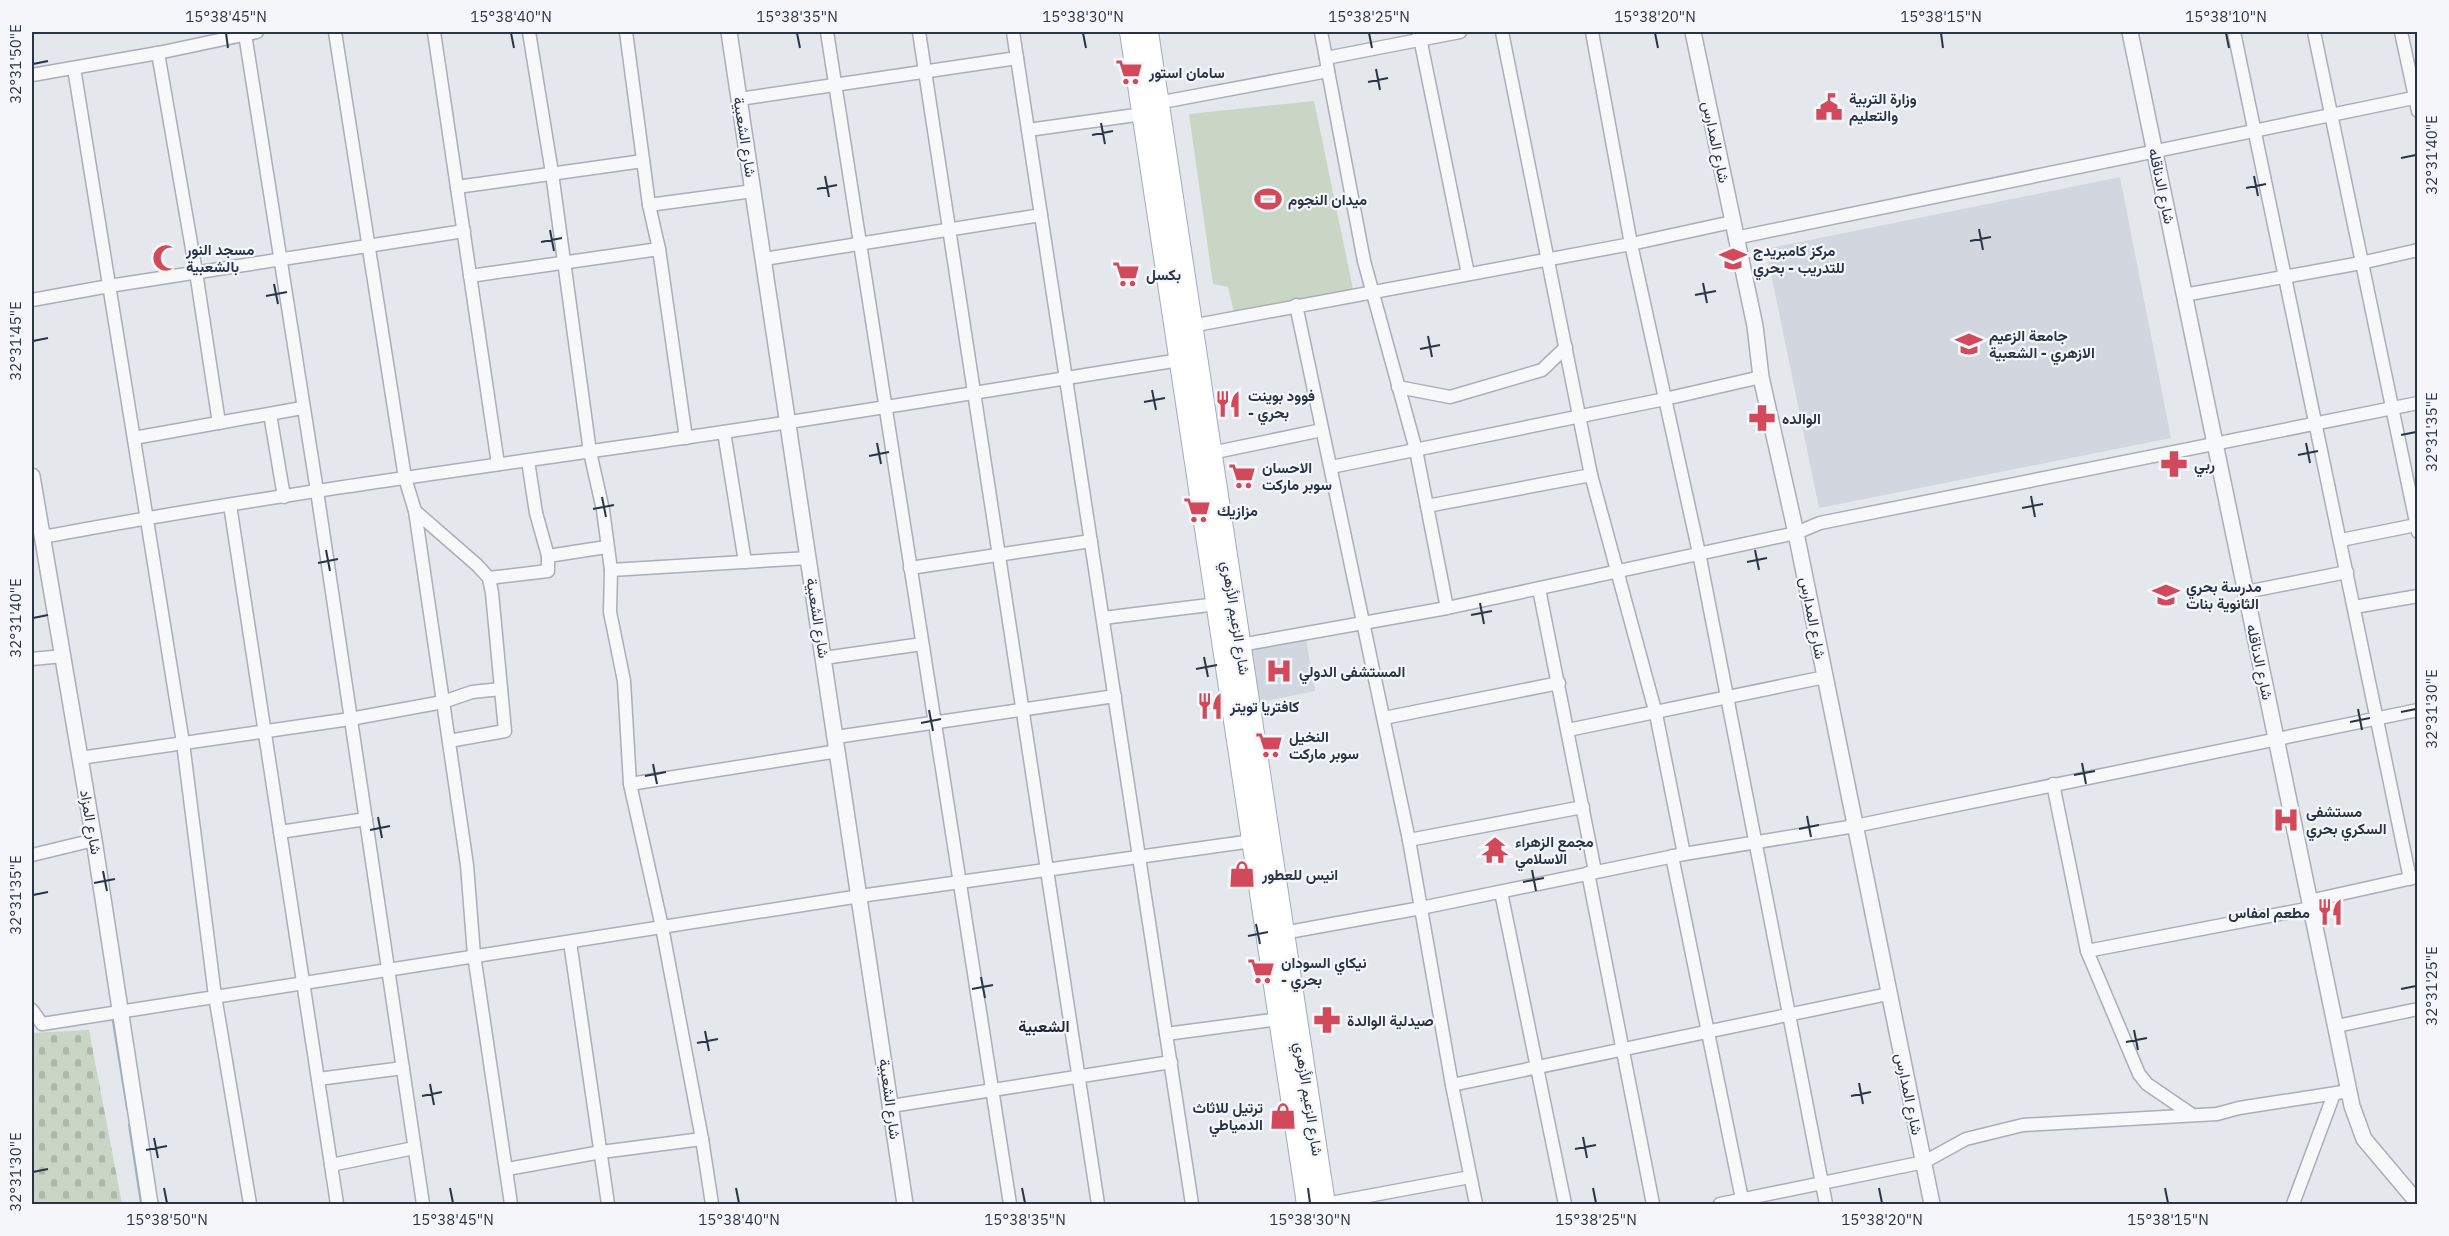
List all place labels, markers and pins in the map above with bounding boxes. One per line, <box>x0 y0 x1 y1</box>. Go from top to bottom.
supermarket icon: سامان استور <box>1114 57 1144 87</box>
place label: سامان استور <box>1148 63 1225 82</box>
place label: وزارة التربية والتعليم <box>1849 89 1917 126</box>
public building icon: وزارة التربية والتعليم <box>1814 92 1844 122</box>
sports icon: ميدان النجوم <box>1253 184 1283 214</box>
place label: ميدان النجوم <box>1288 190 1367 210</box>
place label: مسجد النور بالشعبية <box>185 240 254 276</box>
place label: مركز كامبريدج للتدريب - بحري <box>1753 241 1845 281</box>
mosque icon: مسجد النور بالشعبية <box>151 243 181 273</box>
school or university icon: مركز كامبريدج للتدريب - بحري <box>1718 244 1748 274</box>
supermarket icon: بكسل <box>1111 259 1141 289</box>
place label: بكسل <box>1146 265 1181 284</box>
place label: جامعة الزعيم الازهري - الشعبية <box>1989 326 2095 366</box>
school or university icon: جامعة الزعيم الازهري - الشعبية <box>1954 329 1984 359</box>
place label: فوود بوينت - بحري <box>1248 386 1315 426</box>
restaurant icon: فوود بوينت - بحري <box>1213 389 1243 419</box>
pharmacy icon: الوالده <box>1747 403 1777 433</box>
place label: الوالده <box>1782 409 1821 428</box>
pharmacy icon: ربي <box>2159 449 2189 479</box>
place label: ربي <box>2194 455 2215 478</box>
place label: الاحسان سوبر ماركت <box>1262 458 1332 494</box>
supermarket icon: الاحسان سوبر ماركت <box>1227 461 1257 491</box>
supermarket icon: مزازيك <box>1182 495 1212 525</box>
place label: مزازيك <box>1217 501 1258 520</box>
place label: مدرسة بحري الثانوية بنات <box>2186 577 2262 613</box>
school or university icon: مدرسة بحري الثانوية بنات <box>2151 580 2181 610</box>
hospital icon: المستشفى الدولي <box>1264 656 1294 686</box>
place label: المستشفى الدولي <box>1299 662 1405 685</box>
restaurant icon: كافتريا تويتر <box>1195 691 1225 721</box>
place label: كافتريا تويتر <box>1229 697 1300 716</box>
place label: النخيل سوبر ماركت <box>1289 727 1359 763</box>
supermarket icon: النخيل سوبر ماركت <box>1254 730 1284 760</box>
place label: مستشفى السكري بحري <box>2306 802 2387 842</box>
hospital icon: مستشفى السكري بحري <box>2271 805 2301 835</box>
place label: مجمع الزهراء الاسلامي <box>1515 832 1594 872</box>
temple icon: مجمع الزهراء الاسلامي <box>1480 835 1510 865</box>
shop icon: انيس للعطور <box>1227 859 1257 889</box>
place label: انيس للعطور <box>1261 865 1338 884</box>
restaurant icon: مطعم امفاس <box>2315 897 2345 927</box>
place label: مطعم امفاس <box>2228 903 2310 923</box>
place label: نيكاي السودان - بحري <box>1281 953 1367 993</box>
supermarket icon: نيكاي السودان - بحري <box>1246 956 1276 986</box>
pharmacy icon: صيدلية الوالدة <box>1312 1005 1342 1035</box>
place label: صيدلية الوالدة <box>1347 1011 1434 1030</box>
place label: ترتيل للاثاث الدمياطي <box>1193 1098 1263 1138</box>
shop icon: ترتيل للاثاث الدمياطي <box>1268 1101 1298 1131</box>

